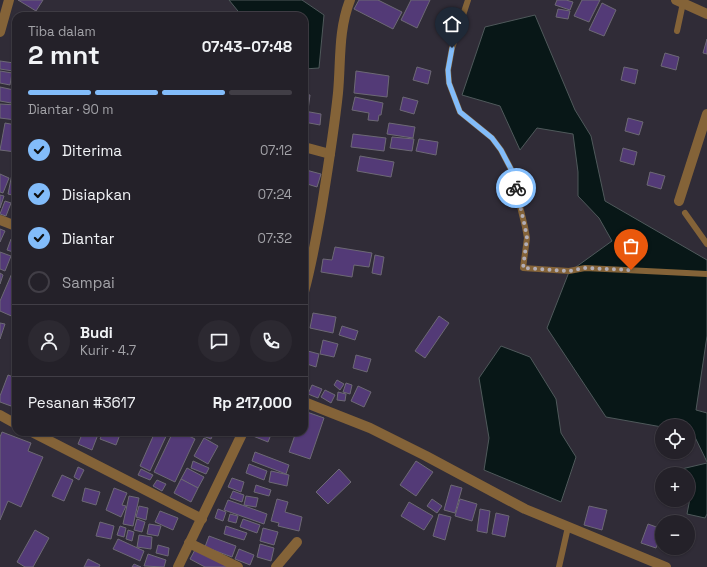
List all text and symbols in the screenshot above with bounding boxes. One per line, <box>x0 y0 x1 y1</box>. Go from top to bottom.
pin <box>435 7.0 469 48</box>
icon: home <box>441 13 463 35</box>
text: Tiba dalam <box>28 23 96 40</box>
text: 07:43–07:48 <box>202 37 292 56</box>
text: 2 mnt <box>28 38 100 72</box>
text: Diantar · 90 m <box>28 101 113 118</box>
icon: check <box>28 139 50 161</box>
text: Diterima <box>62 141 122 160</box>
text: 07:12 <box>260 142 292 159</box>
courier <box>496 168 536 208</box>
icon: bike <box>505 177 527 199</box>
icon: check <box>28 183 50 205</box>
text: Disiapkan <box>62 185 131 204</box>
text: 07:24 <box>258 186 292 203</box>
icon: check <box>28 227 50 249</box>
text: Diantar <box>62 229 114 248</box>
pin <box>614 229 648 270</box>
text: 07:32 <box>258 230 292 247</box>
icon: bag <box>620 235 642 257</box>
text: Sampai <box>62 273 115 292</box>
button: person <box>28 320 70 362</box>
button: chat <box>198 320 240 362</box>
button: phone <box>250 320 292 362</box>
text: Budi <box>80 323 113 342</box>
text: Kurir · 4.7 <box>80 342 136 359</box>
text: Pesanan #3617 <box>28 393 135 412</box>
text: Rp 217,000 <box>213 393 292 412</box>
map controls <box>655 419 695 555</box>
button: locate <box>655 419 695 459</box>
button: + <box>655 467 695 507</box>
button: − <box>655 515 695 555</box>

